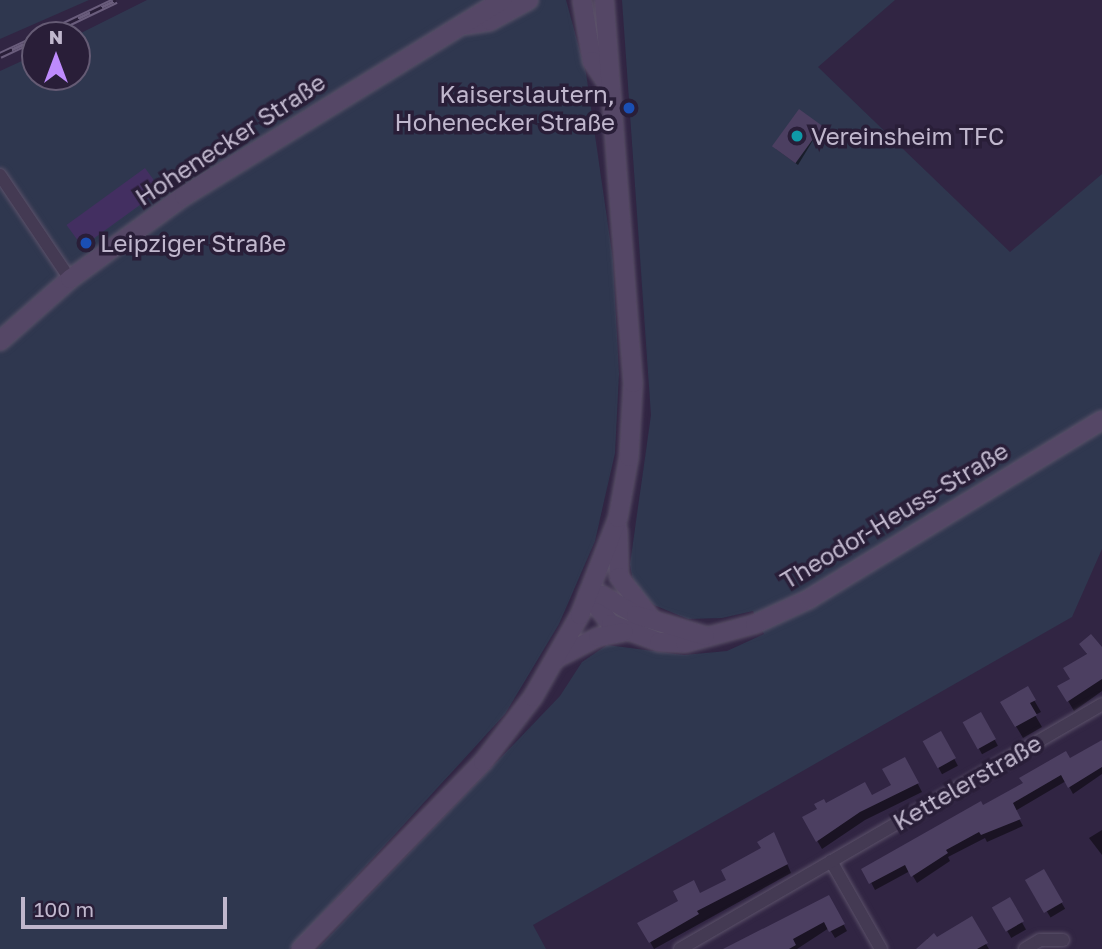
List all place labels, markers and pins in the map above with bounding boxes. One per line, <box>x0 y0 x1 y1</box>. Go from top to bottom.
place label: Kaiserslautern, Hohenecker Straße <box>395 80 615 136</box>
marker: Kaiserslautern, Hohenecker Straße <box>621 100 637 116</box>
place label: Vereinsheim TFC <box>811 122 1004 150</box>
marker: Vereinsheim TFC <box>789 128 805 144</box>
place label: Leipziger Straße <box>100 229 286 257</box>
marker: Leipziger Straße <box>78 235 94 251</box>

